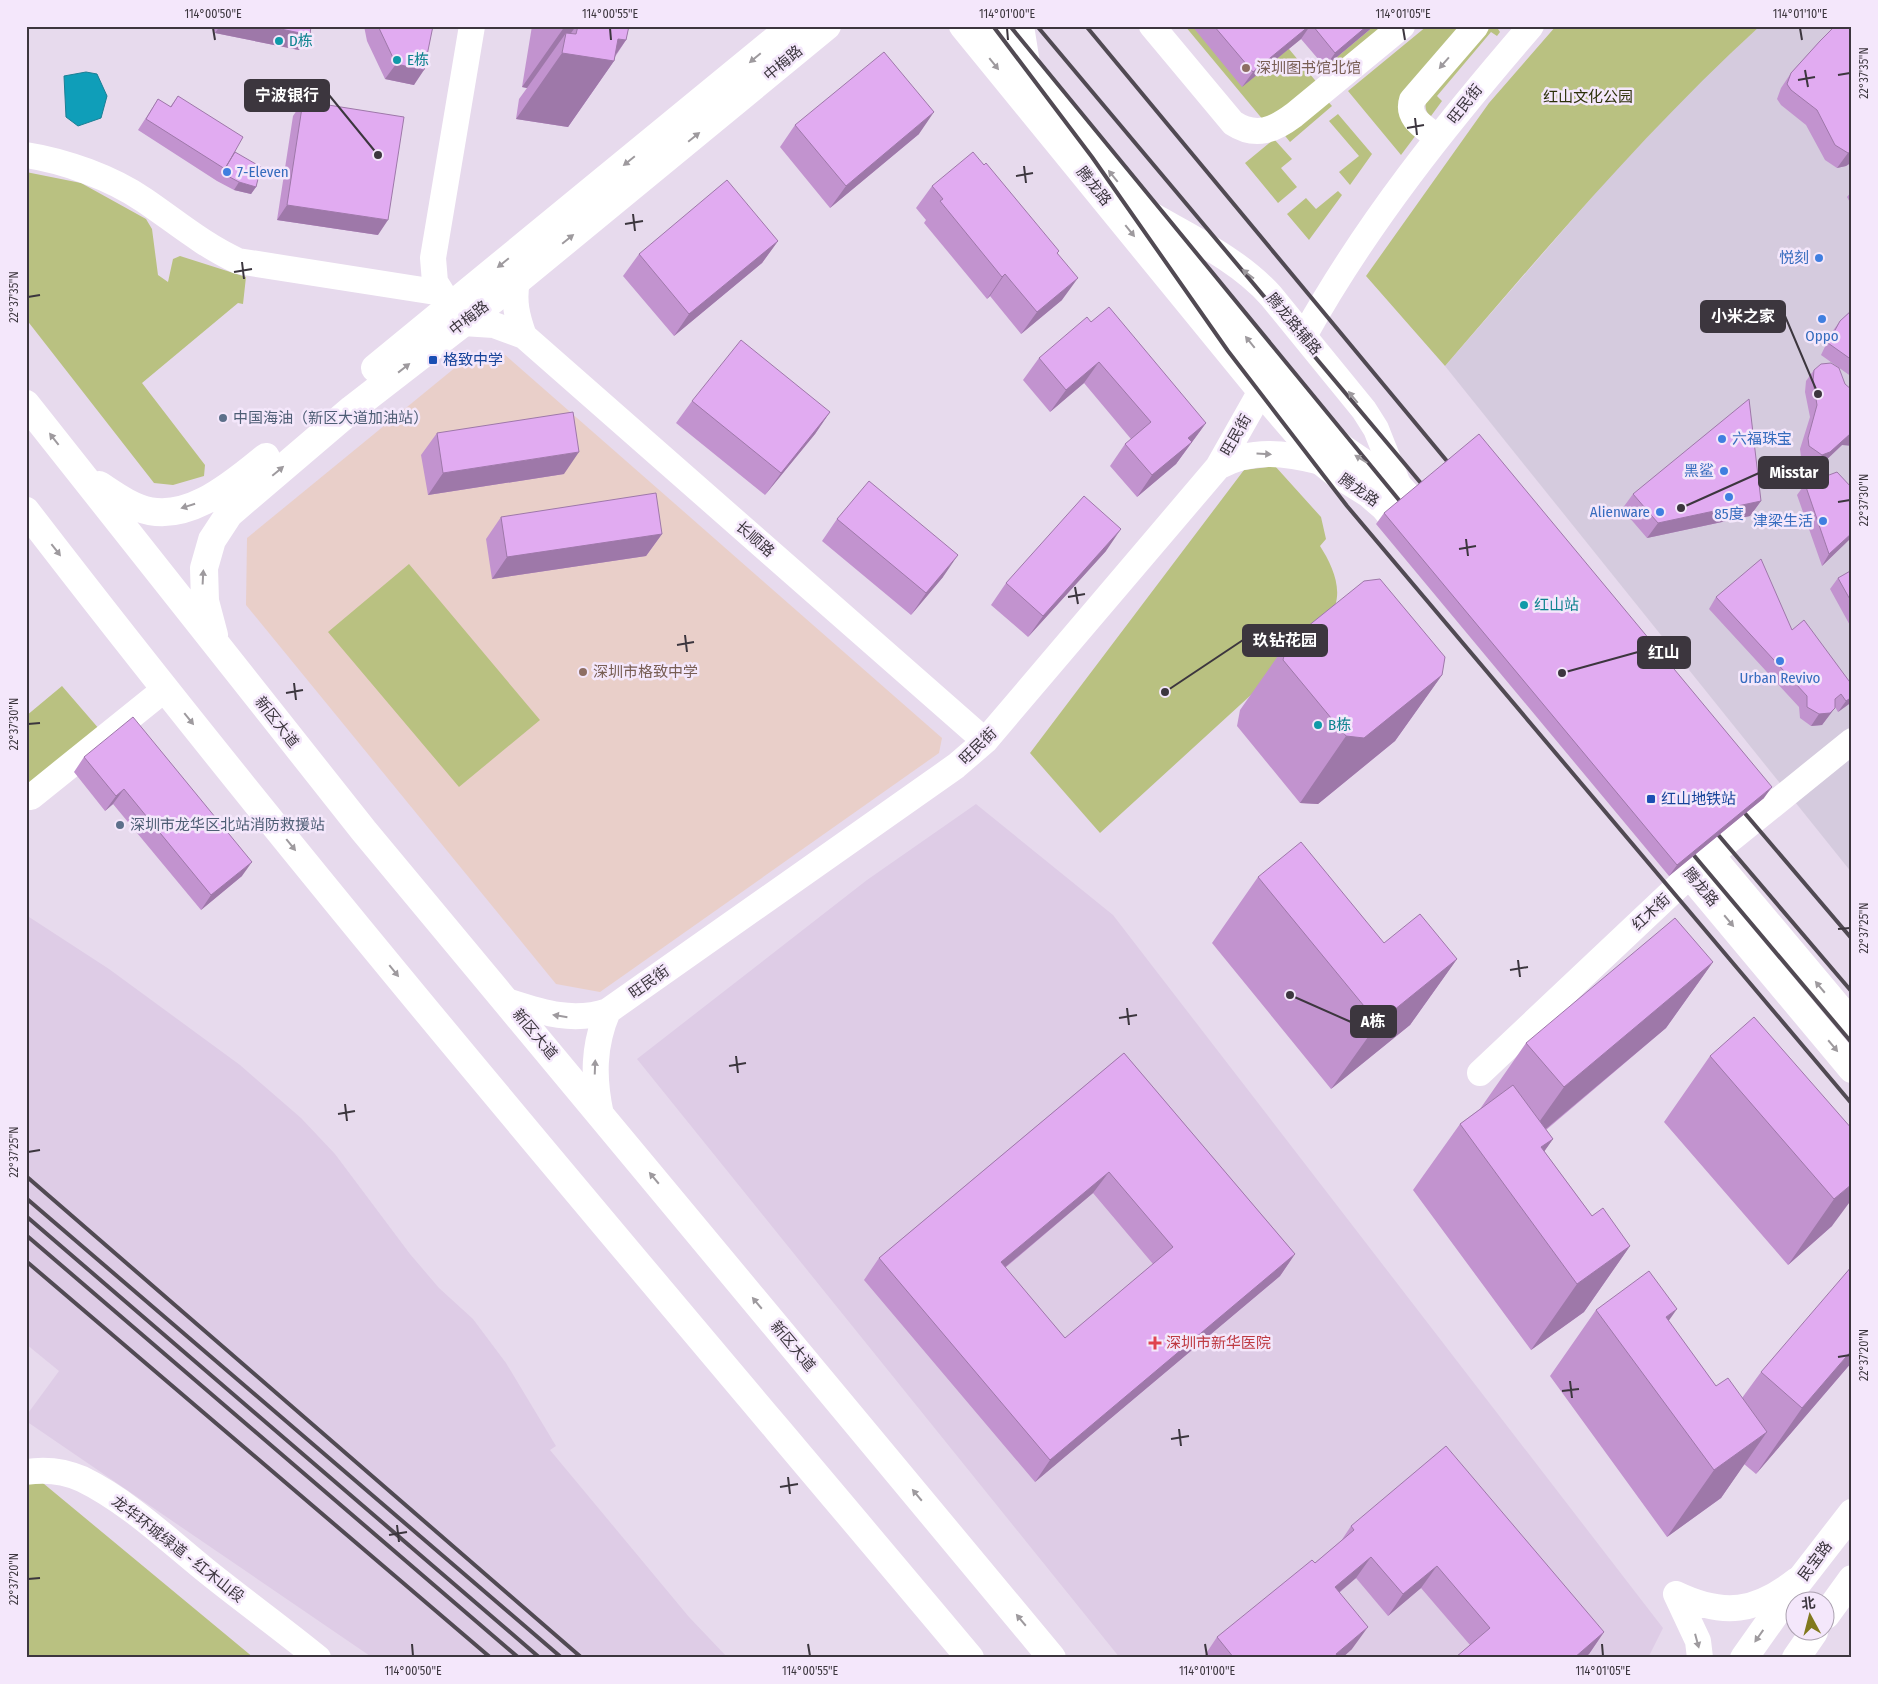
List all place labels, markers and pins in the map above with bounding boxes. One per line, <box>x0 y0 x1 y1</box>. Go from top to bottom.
place label: D栋 <box>289 32 313 50</box>
marker: D栋 <box>273 35 285 47</box>
place label: E栋 <box>407 51 429 69</box>
marker: E栋 <box>391 54 403 66</box>
place label: 深圳图书馆北馆 <box>1256 59 1361 77</box>
marker: 深圳图书馆北馆 <box>1240 62 1252 74</box>
callout: 宁波银行 <box>245 80 329 111</box>
place label: 7-Eleven <box>237 163 289 181</box>
marker: 7-Eleven <box>221 166 233 178</box>
place label: 悦刻 <box>1779 249 1809 267</box>
marker: 悦刻 <box>1813 252 1825 264</box>
callout: 小米之家 <box>1701 301 1785 332</box>
marker: Oppo <box>1816 313 1828 325</box>
place label: Oppo <box>1805 327 1839 345</box>
place label: 格致中学 <box>443 351 503 369</box>
marker: 格致中学 <box>427 354 439 366</box>
place label: 中国海油（新区大道加油站） <box>233 409 428 427</box>
marker: 中国海油（新区大道加油站） <box>217 412 229 424</box>
place label: 六福珠宝 <box>1732 430 1792 448</box>
marker: 六福珠宝 <box>1716 433 1728 445</box>
callout: Misstar <box>1759 457 1828 488</box>
place label: 黑鲨 <box>1684 462 1714 480</box>
marker: 黑鲨 <box>1718 465 1730 477</box>
marker: 85度 <box>1723 491 1735 503</box>
place label: Alienware <box>1590 503 1650 521</box>
place label: 85度 <box>1714 505 1744 523</box>
marker: Alienware <box>1654 506 1666 518</box>
place label: 津梁生活 <box>1753 512 1813 530</box>
marker: 津梁生活 <box>1817 515 1829 527</box>
place label: 红山站 <box>1534 596 1579 614</box>
marker: 红山站 <box>1518 599 1530 611</box>
callout: 玖钻花园 <box>1243 625 1327 656</box>
callout: 红山 <box>1638 637 1690 668</box>
marker: Urban Revivo <box>1774 655 1786 667</box>
place label: 深圳市格致中学 <box>593 663 698 681</box>
marker: 深圳市格致中学 <box>577 666 589 678</box>
place label: Urban Revivo <box>1740 669 1821 687</box>
place label: B栋 <box>1328 716 1351 734</box>
marker: B栋 <box>1312 719 1324 731</box>
place label: 红山地铁站 <box>1661 790 1736 808</box>
marker: 红山地铁站 <box>1645 793 1657 805</box>
place label: 深圳市龙华区北站消防救援站 <box>130 816 325 834</box>
marker: 深圳市龙华区北站消防救援站 <box>114 819 126 831</box>
callout: A栋 <box>1351 1006 1396 1037</box>
place label: 深圳市新华医院 <box>1166 1334 1271 1352</box>
marker: 深圳市新华医院 <box>1148 1336 1162 1350</box>

